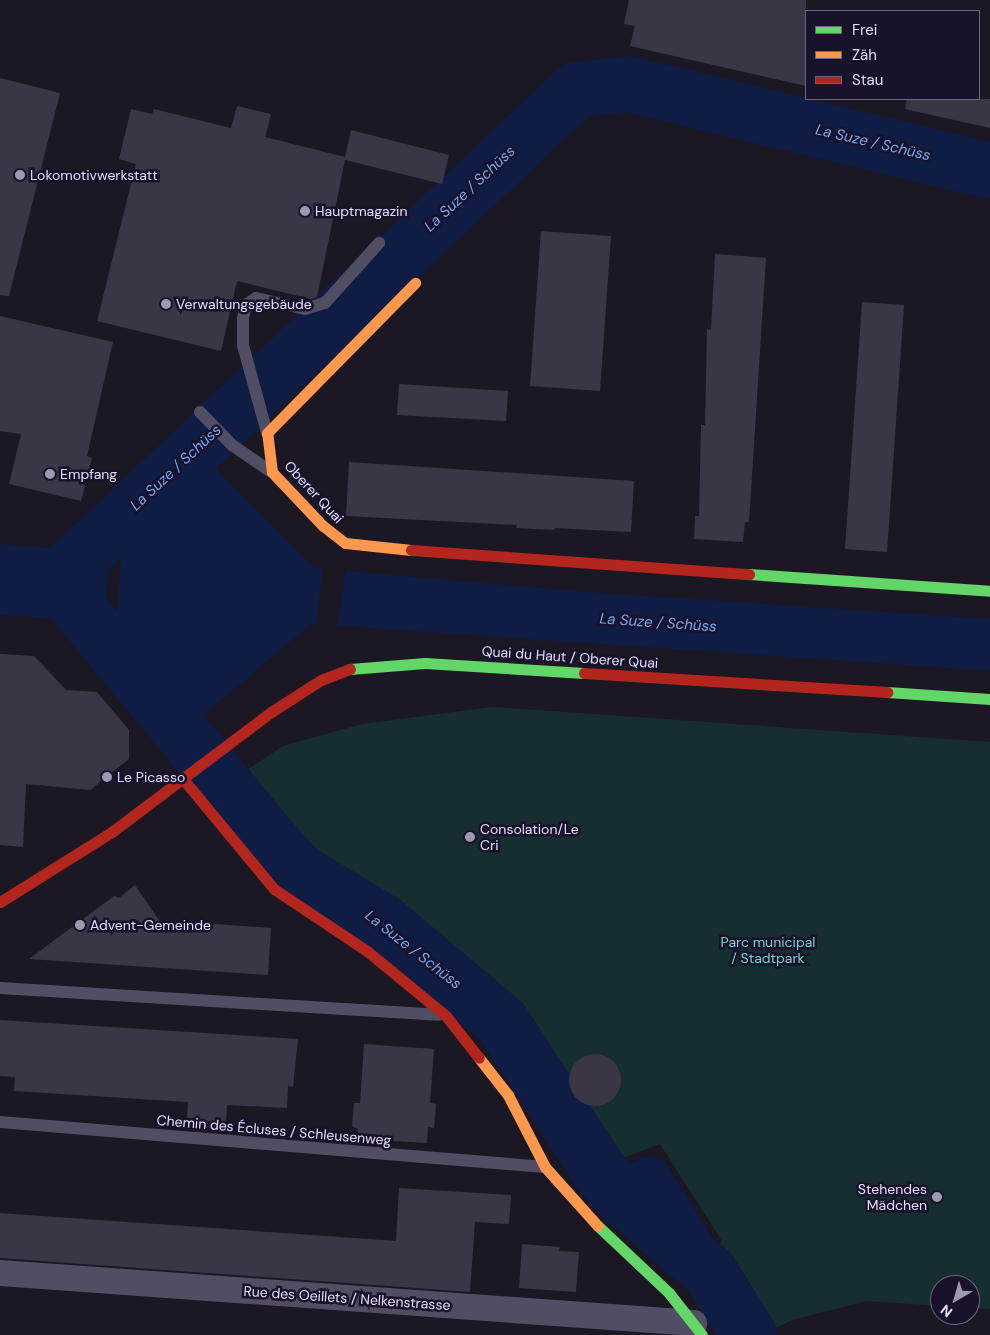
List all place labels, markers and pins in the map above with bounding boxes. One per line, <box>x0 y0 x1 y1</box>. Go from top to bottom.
place label: Lokomotivwerkstatt <box>30 167 158 183</box>
marker: Lokomotivwerkstatt <box>14 169 26 181</box>
place label: Hauptmagazin <box>315 203 407 219</box>
marker: Hauptmagazin <box>299 205 311 217</box>
place label: Verwaltungsgebäude <box>176 296 312 312</box>
marker: Verwaltungsgebäude <box>160 298 172 310</box>
place label: Empfang <box>60 466 117 482</box>
marker: Empfang <box>44 468 56 480</box>
place label: Le Picasso <box>117 769 185 785</box>
marker: Le Picasso <box>101 771 113 783</box>
place label: Consolation/Le Cri <box>480 821 579 854</box>
marker: Consolation/Le Cri <box>464 831 476 843</box>
place label: Advent-Gemeinde <box>90 917 211 933</box>
marker: Advent-Gemeinde <box>74 919 86 931</box>
place label: Stehendes Mädchen <box>858 1181 927 1214</box>
marker: Stehendes Mädchen <box>931 1191 943 1203</box>

